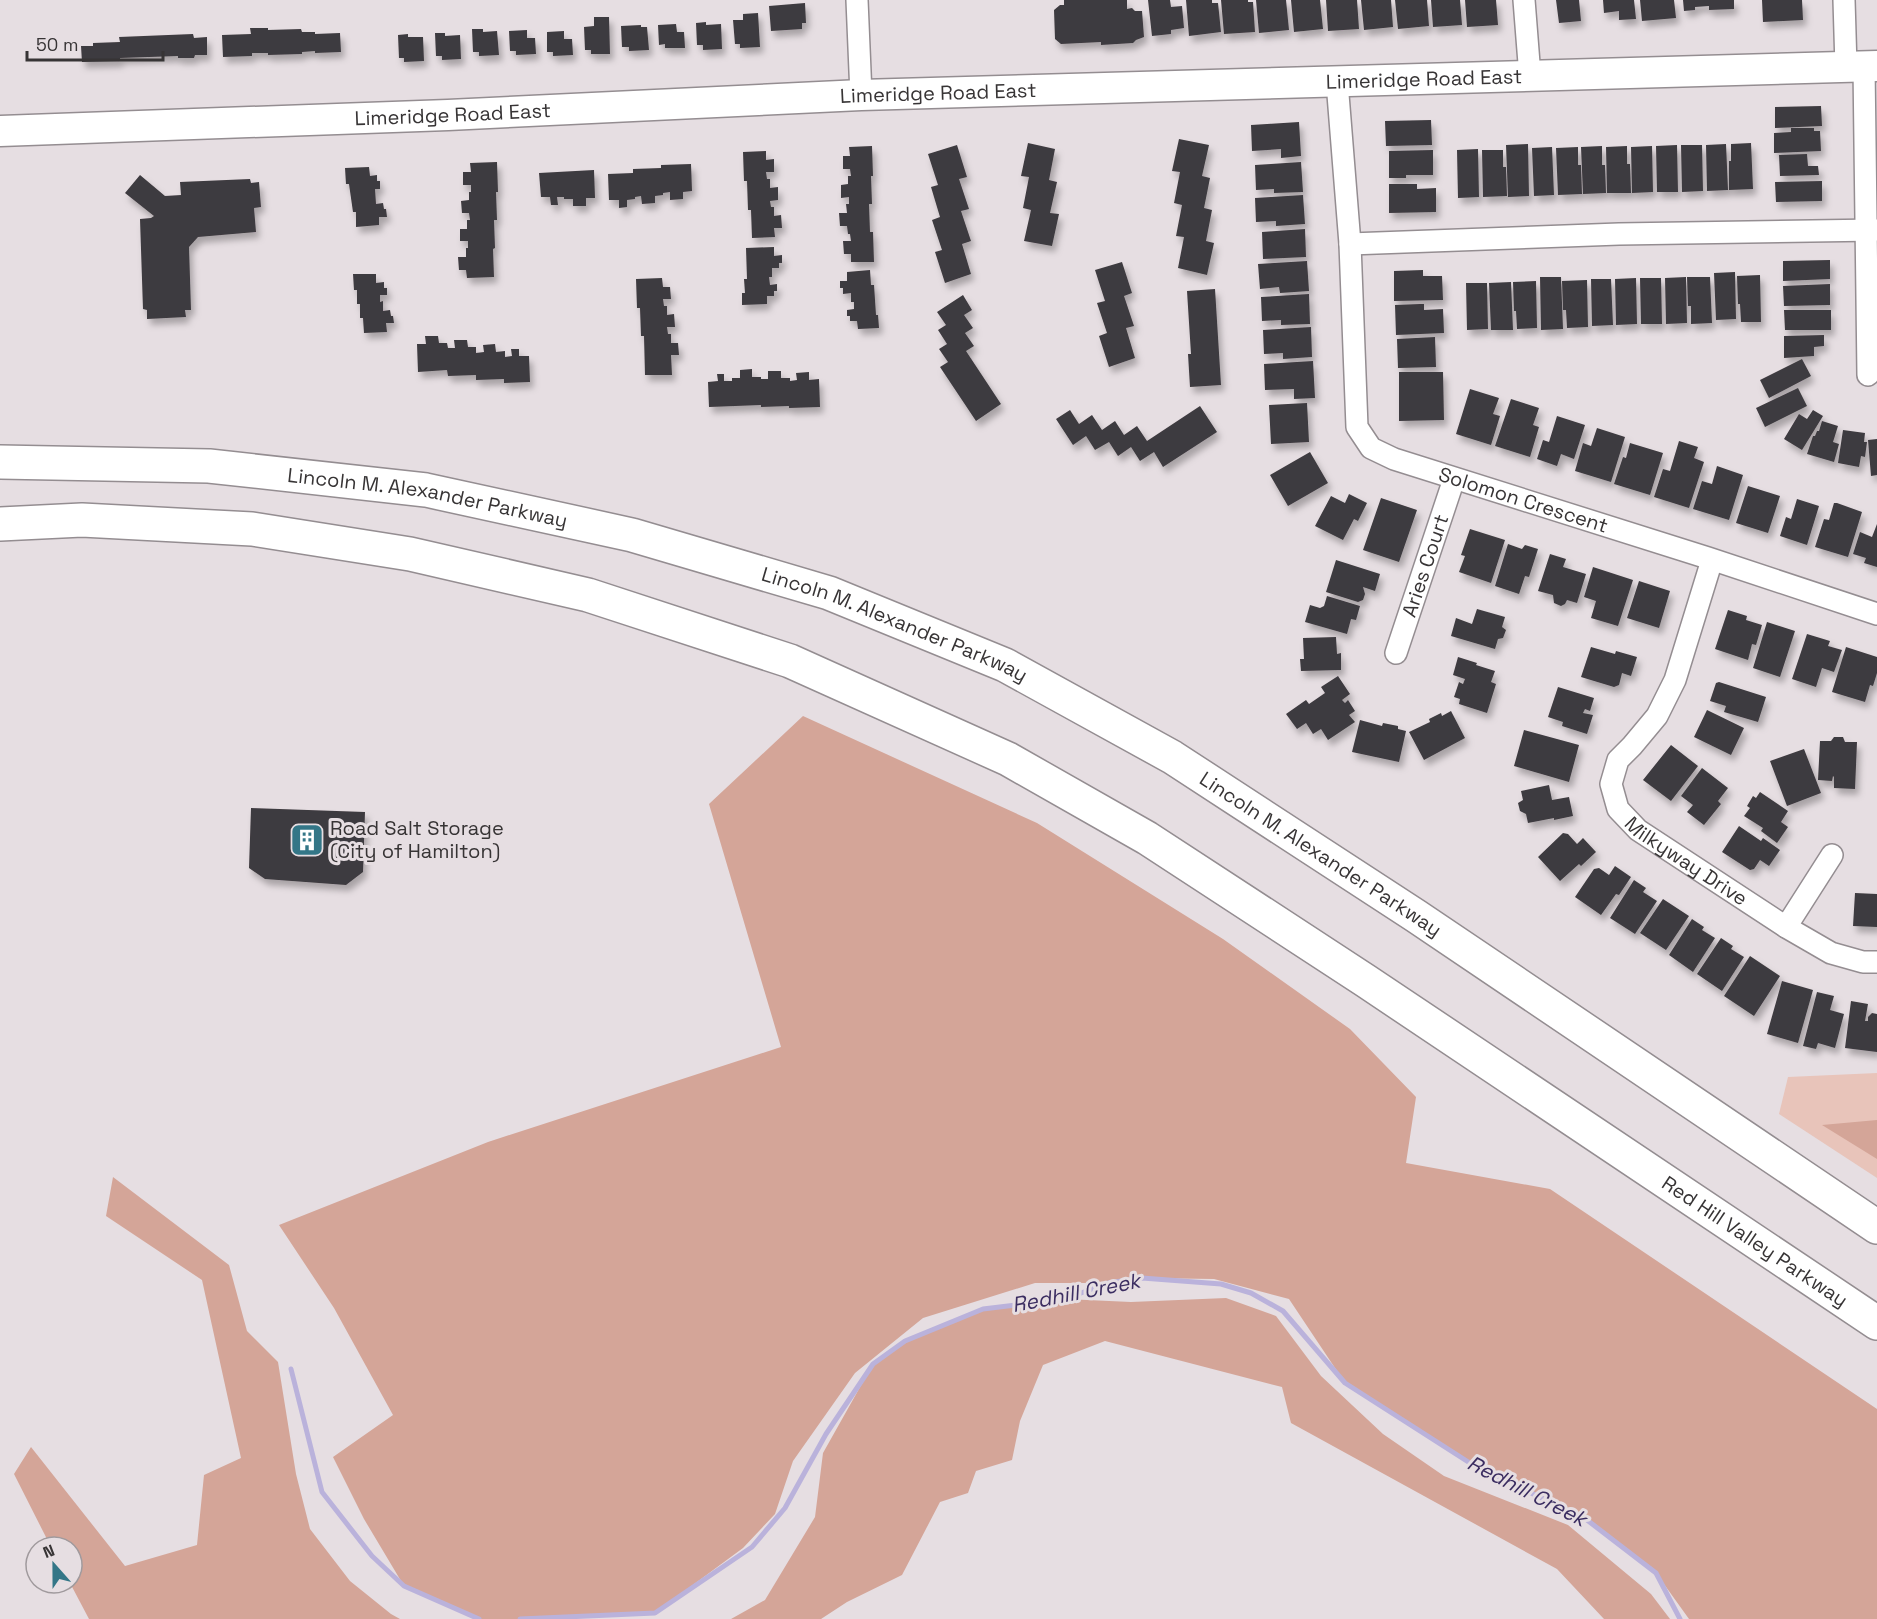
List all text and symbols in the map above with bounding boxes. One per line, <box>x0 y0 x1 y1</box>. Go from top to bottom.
scale bar <box>27 24 164 62</box>
text: 50 m <box>36 33 78 56</box>
street label: Limeridge Road East <box>1325 63 1523 95</box>
street label: Limeridge Road East <box>839 77 1037 109</box>
street label: Limeridge Road East <box>354 97 551 131</box>
street label: Solomon Crescent <box>1435 461 1611 539</box>
street label: Lincoln M. Alexander Parkway <box>286 462 570 534</box>
street label: Aries Court <box>1396 511 1454 620</box>
street label: Lincoln M. Alexander Parkway <box>759 561 1032 688</box>
street label: Lincoln M. Alexander Parkway <box>1195 766 1447 943</box>
street label: Milkyway Drive <box>1619 811 1753 911</box>
place label: Road Salt Storage (City of Hamilton) <box>330 815 504 864</box>
building icon: Road Salt Storage (City of Hamilton) <box>289 822 325 858</box>
street label: Red Hill Valley Parkway <box>1657 1170 1853 1313</box>
water label: Redhill Creek <box>1009 1266 1145 1318</box>
water label: Redhill Creek <box>1463 1449 1594 1533</box>
north arrow <box>24 1535 84 1595</box>
text: N <box>40 1540 58 1563</box>

